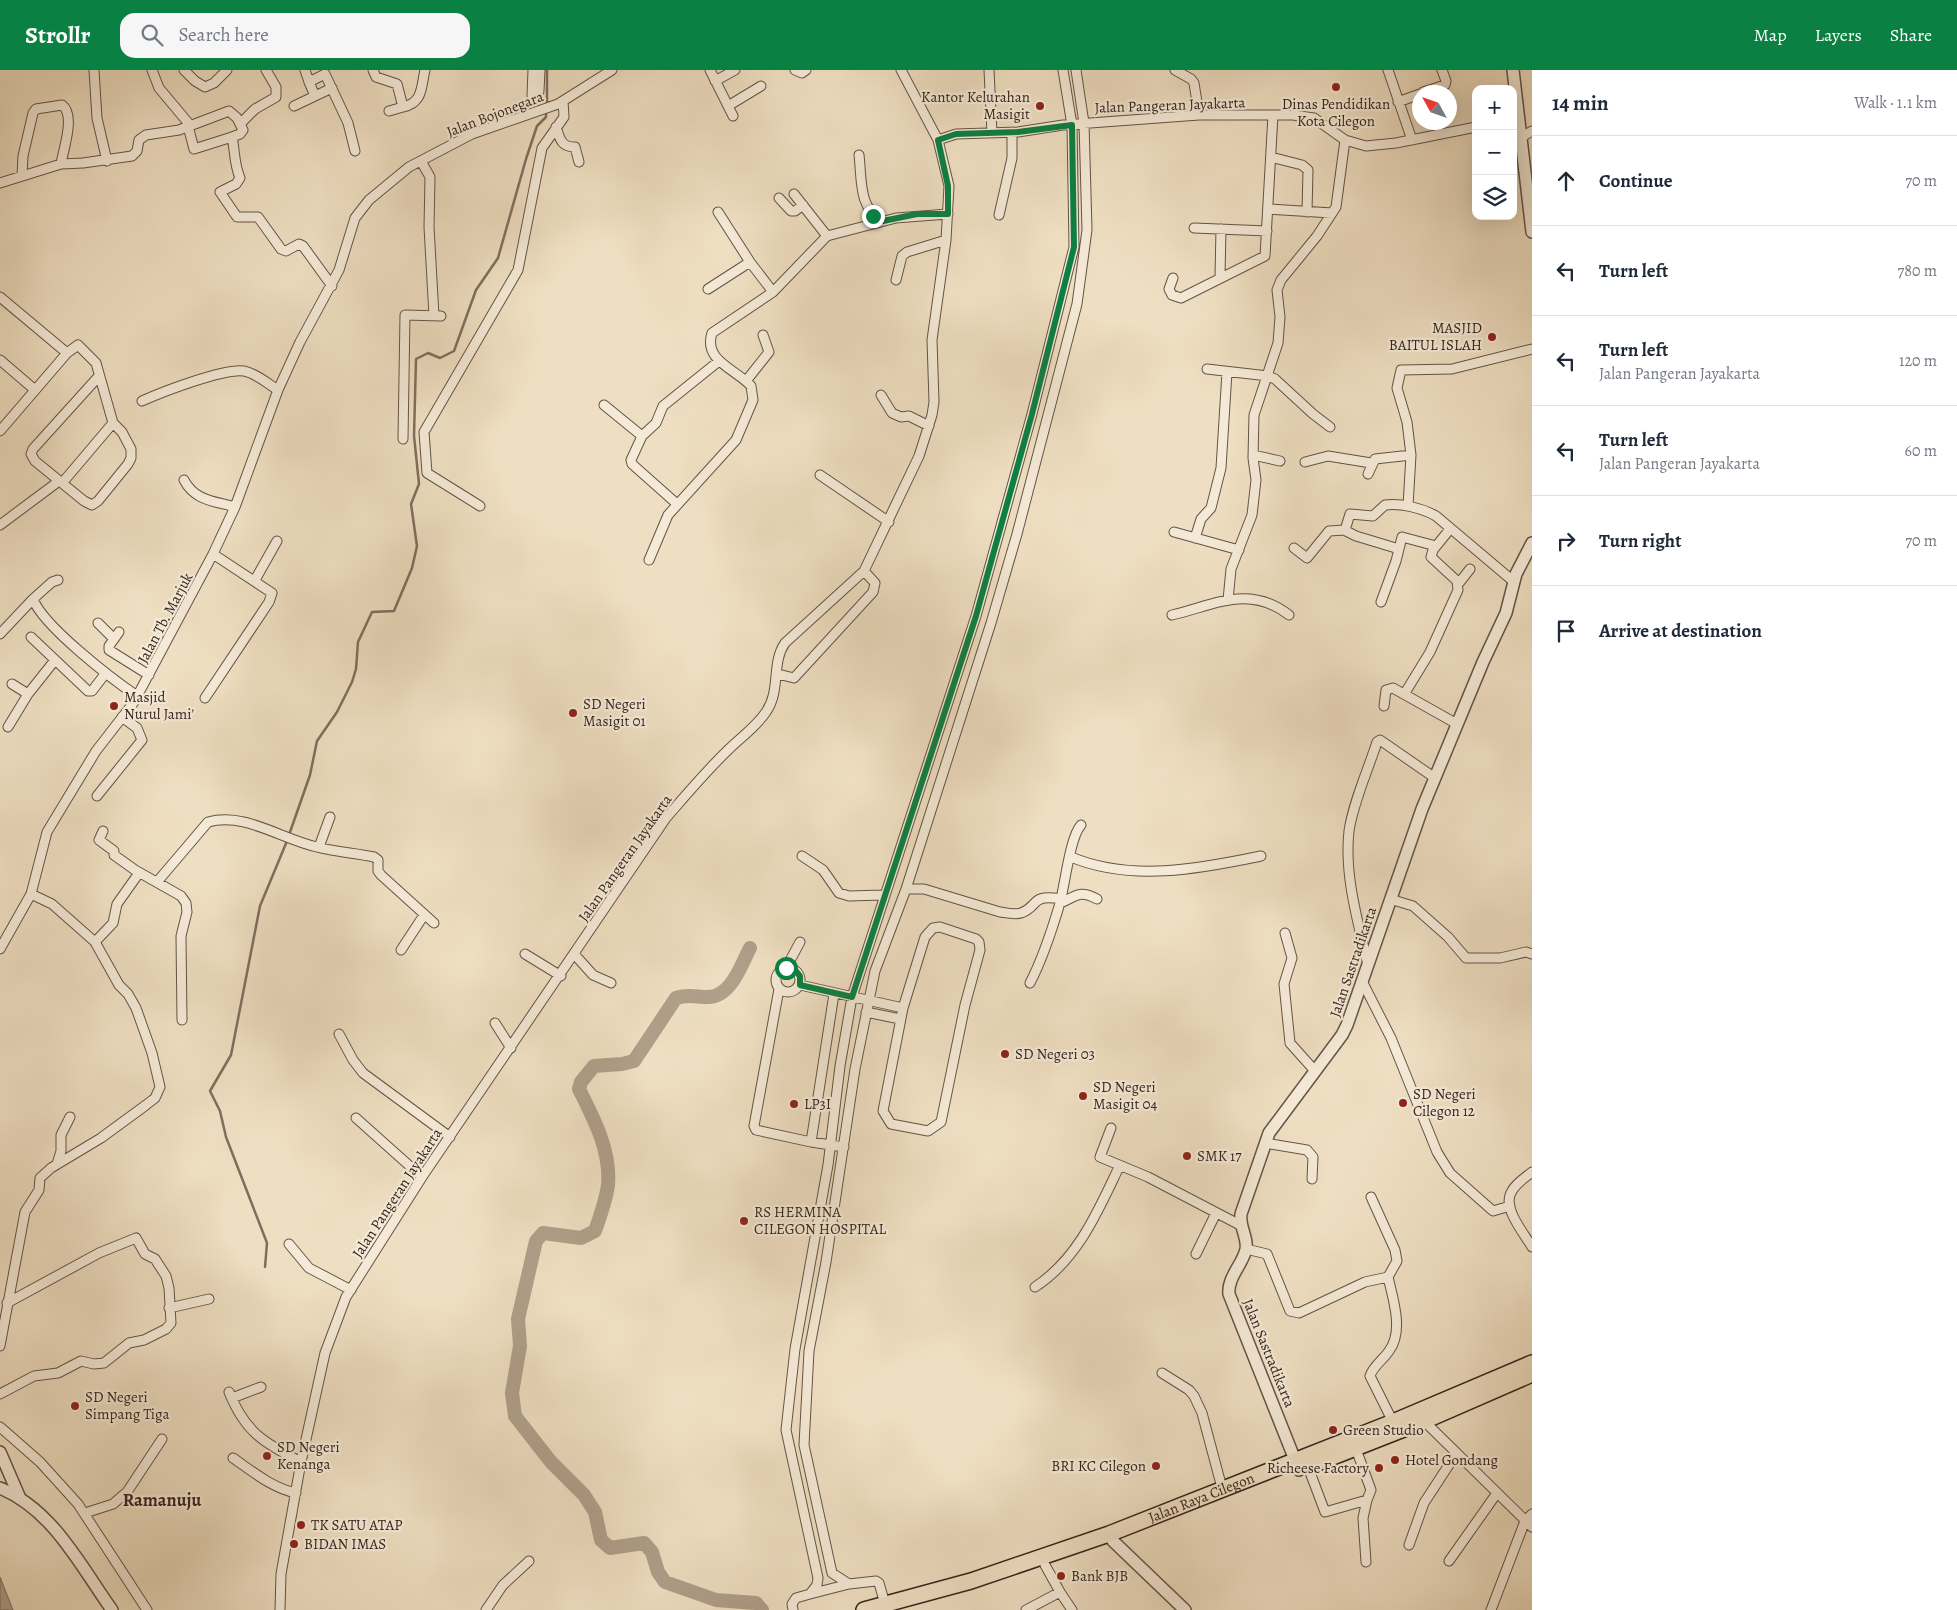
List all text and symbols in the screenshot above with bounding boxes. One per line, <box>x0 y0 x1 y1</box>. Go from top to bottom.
search box <box>120 13 470 58</box>
text: Strollr <box>25 19 90 51</box>
icon: search <box>138 21 166 49</box>
text: Search here <box>178 22 269 48</box>
text: Map <box>1754 23 1787 47</box>
text: Layers <box>1815 23 1862 47</box>
text: Share <box>1890 23 1932 47</box>
marker: Dinas Pendidikan Kota Cilegon <box>1330 81 1342 93</box>
north arrow <box>1412 85 1457 130</box>
map controls <box>1472 85 1517 220</box>
button: + <box>1472 85 1517 130</box>
street label: Jalan Bojonegara <box>444 86 546 142</box>
place label: Kantor Kelurahan Masigit <box>921 87 1030 124</box>
text: 14 min <box>1552 89 1609 117</box>
street label: Jalan Pangeran Jayakarta <box>1094 92 1246 118</box>
text: Walk · 1.1 km <box>1854 92 1937 114</box>
place label: Dinas Pendidikan Kota Cilegon <box>1282 94 1390 131</box>
marker: Kantor Kelurahan Masigit <box>1034 100 1046 112</box>
button: − <box>1472 130 1517 175</box>
icon: ahead <box>1552 167 1580 195</box>
text: Continue <box>1599 168 1673 194</box>
text: 70 m <box>1905 170 1937 192</box>
button: layers <box>1472 175 1517 220</box>
route end <box>862 205 885 228</box>
icon: left <box>1552 257 1580 285</box>
text: Turn left <box>1599 258 1668 284</box>
text: 780 m <box>1898 260 1937 282</box>
place label: MASJID BAITUL ISLAH <box>1389 318 1482 355</box>
marker: MASJID BAITUL ISLAH <box>1486 331 1498 343</box>
text: Turn left <box>1599 337 1668 363</box>
icon: left <box>1552 347 1580 375</box>
text: 120 m <box>1899 350 1937 372</box>
text: Jalan Pangeran Jayakarta <box>1599 363 1760 385</box>
text: Turn left <box>1599 427 1668 453</box>
icon: left <box>1552 437 1580 465</box>
text: 60 m <box>1905 440 1937 462</box>
text: Jalan Pangeran Jayakarta <box>1599 453 1760 475</box>
icon: right <box>1552 527 1580 555</box>
text: Turn right <box>1599 528 1681 554</box>
text: 70 m <box>1905 530 1937 552</box>
street label: Jalan Tb. Marjuk <box>133 569 198 667</box>
icon: arrive <box>1552 617 1580 645</box>
text: Arrive at destination <box>1599 618 1762 644</box>
place label: Masjid Nurul Jami' <box>124 687 194 724</box>
place label: SD Negeri Masigit 01 <box>583 694 646 731</box>
marker: Masjid Nurul Jami' <box>108 700 120 712</box>
marker: SD Negeri Masigit 01 <box>567 707 579 719</box>
street label: Jalan Pangeran Jayakarta <box>574 790 676 926</box>
street label: Jalan Sastradikarta <box>1325 904 1381 1020</box>
route start <box>775 957 798 980</box>
place label: SD Negeri 03 <box>1015 1044 1095 1064</box>
marker: SD Negeri 03 <box>999 1048 1011 1060</box>
place label: SD Negeri Masigit 04 <box>1093 1077 1157 1114</box>
place label: SD Negeri Cilegon 12 <box>1413 1084 1476 1121</box>
marker: SD Negeri Masigit 04 <box>1077 1090 1089 1102</box>
place label: LP3I <box>804 1094 831 1114</box>
marker: SD Negeri Cilegon 12 <box>1397 1097 1409 1109</box>
marker: LP3I <box>788 1098 800 1110</box>
street label: Jalan Pangeran Jayakarta <box>348 1124 446 1262</box>
place label: SMK 17 <box>1197 1146 1242 1166</box>
marker: SMK 17 <box>1181 1150 1193 1162</box>
place label: RS HERMINA CILEGON HOSPITAL <box>754 1202 886 1239</box>
marker: RS HERMINA CILEGON HOSPITAL <box>738 1215 750 1227</box>
street label: Jalan Sastradikarta <box>1238 1296 1300 1410</box>
place label: SD Negeri Simpang Tiga <box>85 1387 169 1424</box>
marker: SD Negeri Simpang Tiga <box>69 1400 81 1412</box>
place label: Green Studio <box>1343 1420 1424 1440</box>
marker: Green Studio <box>1327 1424 1339 1436</box>
place label: SD Negeri Kenanga <box>277 1437 340 1474</box>
marker: SD Negeri Kenanga <box>261 1450 273 1462</box>
place label: Hotel Gondang <box>1405 1450 1498 1470</box>
marker: Hotel Gondang <box>1389 1454 1401 1466</box>
place label: BRI KC Cilegon <box>1051 1456 1146 1476</box>
place label: Richeese Factory <box>1267 1458 1369 1478</box>
marker: BRI KC Cilegon <box>1150 1460 1162 1472</box>
marker: Richeese Factory <box>1373 1462 1385 1474</box>
street label: Jalan Raya Cilegon <box>1146 1468 1257 1527</box>
district label: Ramanuju <box>123 1488 201 1512</box>
place label: TK SATU ATAP <box>311 1515 403 1535</box>
marker: TK SATU ATAP <box>295 1519 307 1531</box>
place label: BIDAN IMAS <box>304 1534 386 1554</box>
marker: BIDAN IMAS <box>288 1538 300 1550</box>
place label: Bank BJB <box>1071 1566 1128 1586</box>
marker: Bank BJB <box>1055 1570 1067 1582</box>

